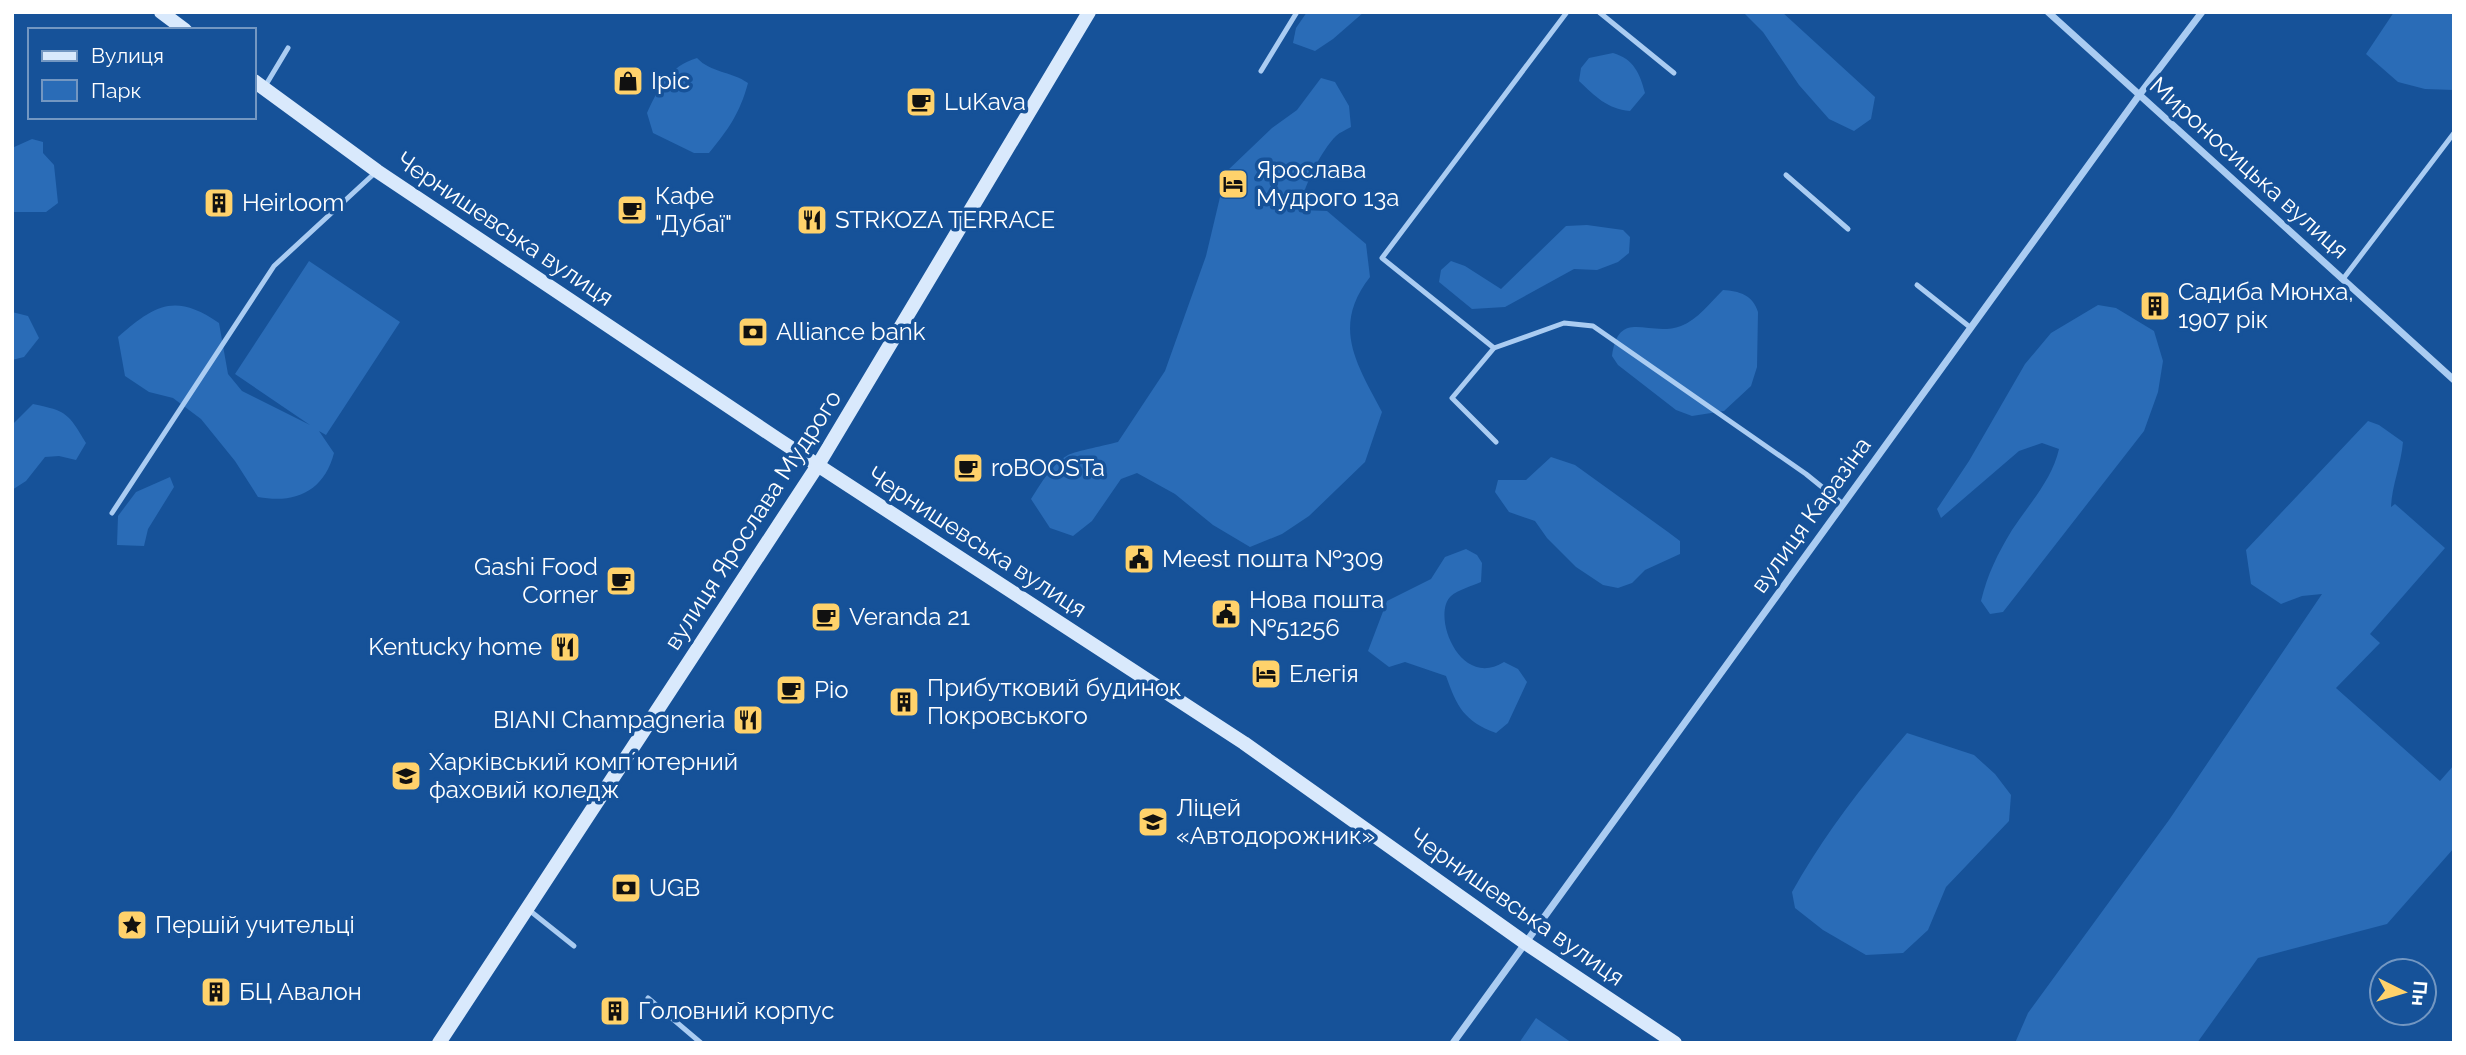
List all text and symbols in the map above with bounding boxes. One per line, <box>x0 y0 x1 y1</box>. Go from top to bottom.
legend <box>28 28 256 119</box>
text: Вулиця <box>91 43 164 68</box>
shop icon: Іріс <box>611 64 645 98</box>
place label: Іріс <box>651 66 690 95</box>
street label: Мироносицька вулиця <box>2144 71 2355 265</box>
text: Парк <box>91 78 141 103</box>
cafe icon: LuKava <box>904 85 938 119</box>
place label: LuKava <box>944 87 1026 116</box>
street label: Чернишевська вулиця <box>391 145 619 312</box>
place label: Ярослава Мудрого 13а <box>1256 155 1399 212</box>
hotel icon: Ярослава Мудрого 13а <box>1216 167 1250 201</box>
place label: Кафе "Дубаї" <box>655 181 732 238</box>
building icon: Heirloom <box>202 186 236 220</box>
place label: Heirloom <box>242 188 344 217</box>
cafe icon: Кафе "Дубаї" <box>615 193 649 227</box>
restaurant icon: STRKOZA TERRACE <box>795 203 829 237</box>
place label: STRKOZA TERRACE <box>835 205 1055 234</box>
place label: Садиба Мюнха, 1907 рік <box>2178 277 2354 334</box>
building icon: Садиба Мюнха, 1907 рік <box>2138 289 2172 323</box>
bank icon: Alliance bank <box>736 315 770 349</box>
place label: Alliance bank <box>776 317 926 346</box>
street label: вулиця Ярослава Мудрого <box>658 385 847 655</box>
street label: вулиця Каразіна <box>1744 431 1877 598</box>
cafe icon: roBOOSTa <box>951 451 985 485</box>
place label: roBOOSTa <box>991 453 1105 482</box>
street label: Чернишевська вулиця <box>862 460 1092 623</box>
public building icon: Meest пошта №309 <box>1122 542 1156 576</box>
place label: Meest пошта №309 <box>1162 544 1383 573</box>
place label: Gashi Food Corner <box>474 552 599 609</box>
cafe icon: Gashi Food Corner <box>604 564 638 598</box>
place label: Нова пошта №51256 <box>1249 585 1384 642</box>
public building icon: Нова пошта №51256 <box>1209 597 1243 631</box>
cafe icon: Veranda 21 <box>809 600 843 634</box>
place label: Veranda 21 <box>849 602 970 631</box>
restaurant icon: Kentucky home <box>548 630 582 664</box>
place label: Kentucky home <box>368 632 542 661</box>
hotel icon: Елегія <box>1249 657 1283 691</box>
place label: Елегія <box>1289 659 1359 688</box>
cafe icon: Ріо <box>774 673 808 707</box>
place label: Прибутковий будинок Покровського <box>927 673 1181 730</box>
place label: Ріо <box>814 675 848 704</box>
building icon: Прибутковий будинок Покровського <box>887 685 921 719</box>
restaurant icon: BIANI Champagneria <box>731 703 765 737</box>
place label: BIANI Champagneria <box>493 705 725 734</box>
place label: Харківський компʼютерний фаховий коледж <box>429 747 738 804</box>
school or university icon: Харківський компʼютерний фаховий коледж <box>389 759 423 793</box>
place label: Ліцей «Автодорожник» <box>1176 793 1375 850</box>
school or university icon: Ліцей «Автодорожник» <box>1136 805 1170 839</box>
street label: Чернишевська вулиця <box>1404 821 1630 992</box>
bank icon: UGB <box>609 871 643 905</box>
place label: UGB <box>649 873 700 902</box>
place icon: Першій учительці <box>115 908 149 942</box>
place label: Першій учительці <box>155 910 355 939</box>
north arrow <box>2368 957 2438 1027</box>
building icon: БЦ Авалон <box>199 975 233 1009</box>
place label: БЦ Авалон <box>239 977 362 1006</box>
text: Пн <box>2408 980 2432 1007</box>
building icon: Головний корпус <box>598 994 632 1028</box>
place label: Головний корпус <box>638 996 834 1025</box>

